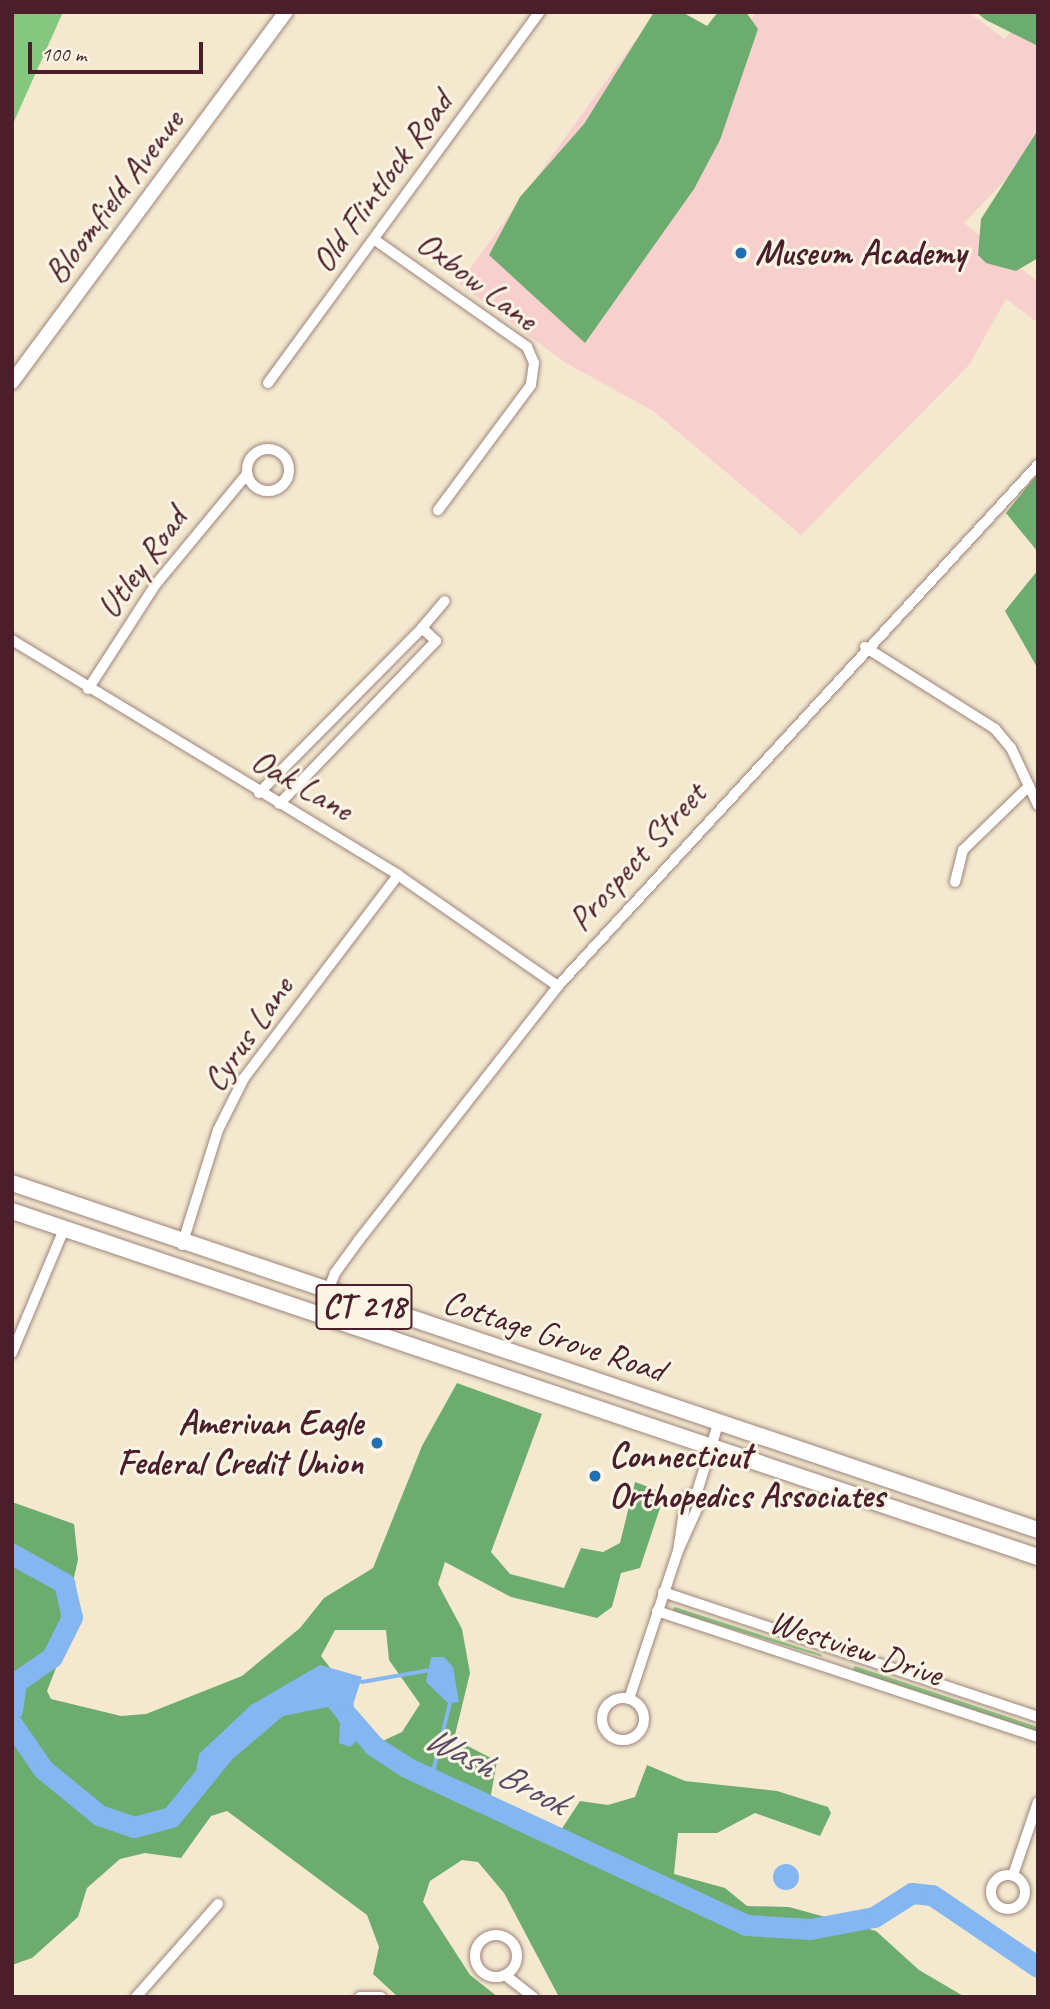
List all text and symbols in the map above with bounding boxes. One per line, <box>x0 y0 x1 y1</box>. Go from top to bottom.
scale bar <box>32 28 206 72</box>
text: 100 m <box>41 41 86 67</box>
street label: Old Flintlock Road <box>302 84 462 280</box>
street label: Bloomfield Avenue <box>35 102 193 292</box>
street label: Oxbow Lane <box>408 222 546 340</box>
place label: Museum Academy <box>755 232 964 274</box>
marker: Museum Academy <box>733 245 749 261</box>
street label: Utley Road <box>88 499 196 627</box>
street label: Oak Lane <box>243 739 361 831</box>
street label: Prospect Street <box>559 774 715 940</box>
street label: Cyrus Lane <box>193 968 303 1100</box>
road number: CT 218 <box>315 1278 413 1336</box>
street label: Cottage Grove Road <box>438 1280 670 1392</box>
place label: Amerivan Eagle Federal Credit Union <box>117 1402 363 1484</box>
marker: Amerivan Eagle Federal Credit Union <box>369 1435 385 1451</box>
place label: Connecticut Orthopedics Associates <box>609 1435 885 1517</box>
marker: Connecticut Orthopedics Associates <box>587 1468 603 1484</box>
street label: Westview Drive <box>764 1600 948 1696</box>
water label: Wash Brook <box>418 1715 574 1825</box>

